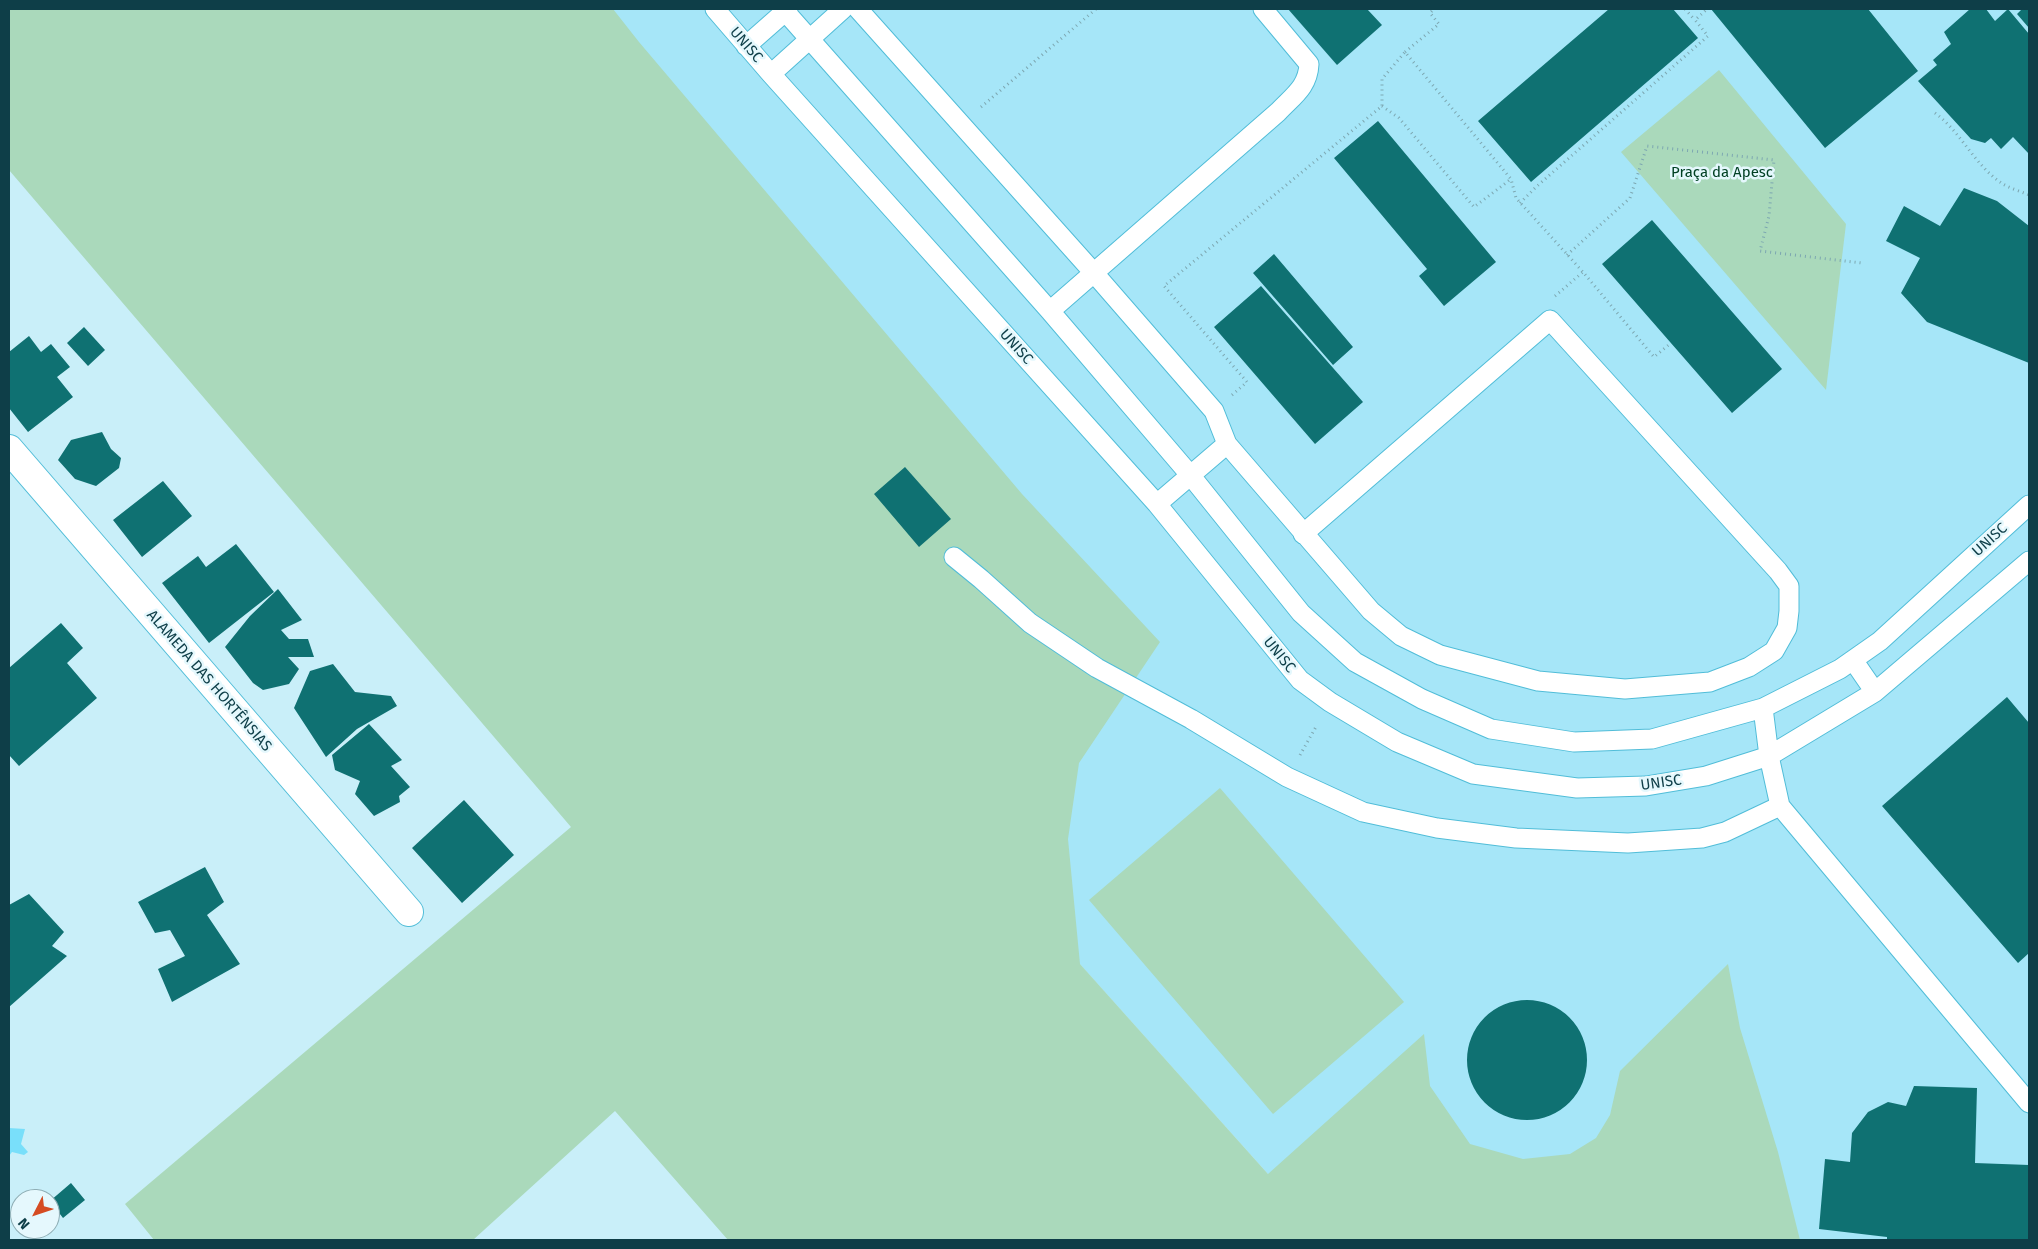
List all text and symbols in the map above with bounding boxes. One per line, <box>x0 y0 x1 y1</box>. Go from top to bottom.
street label: UNISC <box>726 24 766 66</box>
park label: Praça da Apesc <box>1671 164 1773 182</box>
street label: UNISC <box>996 326 1036 368</box>
street label: UNISC <box>1969 520 2011 560</box>
street label: ALAMEDA DAS HORTÊNSIAS <box>143 607 275 755</box>
street label: UNISC <box>1259 633 1299 677</box>
street label: UNISC <box>1639 771 1683 795</box>
north arrow <box>10 1189 60 1239</box>
text: N <box>15 1214 34 1233</box>

